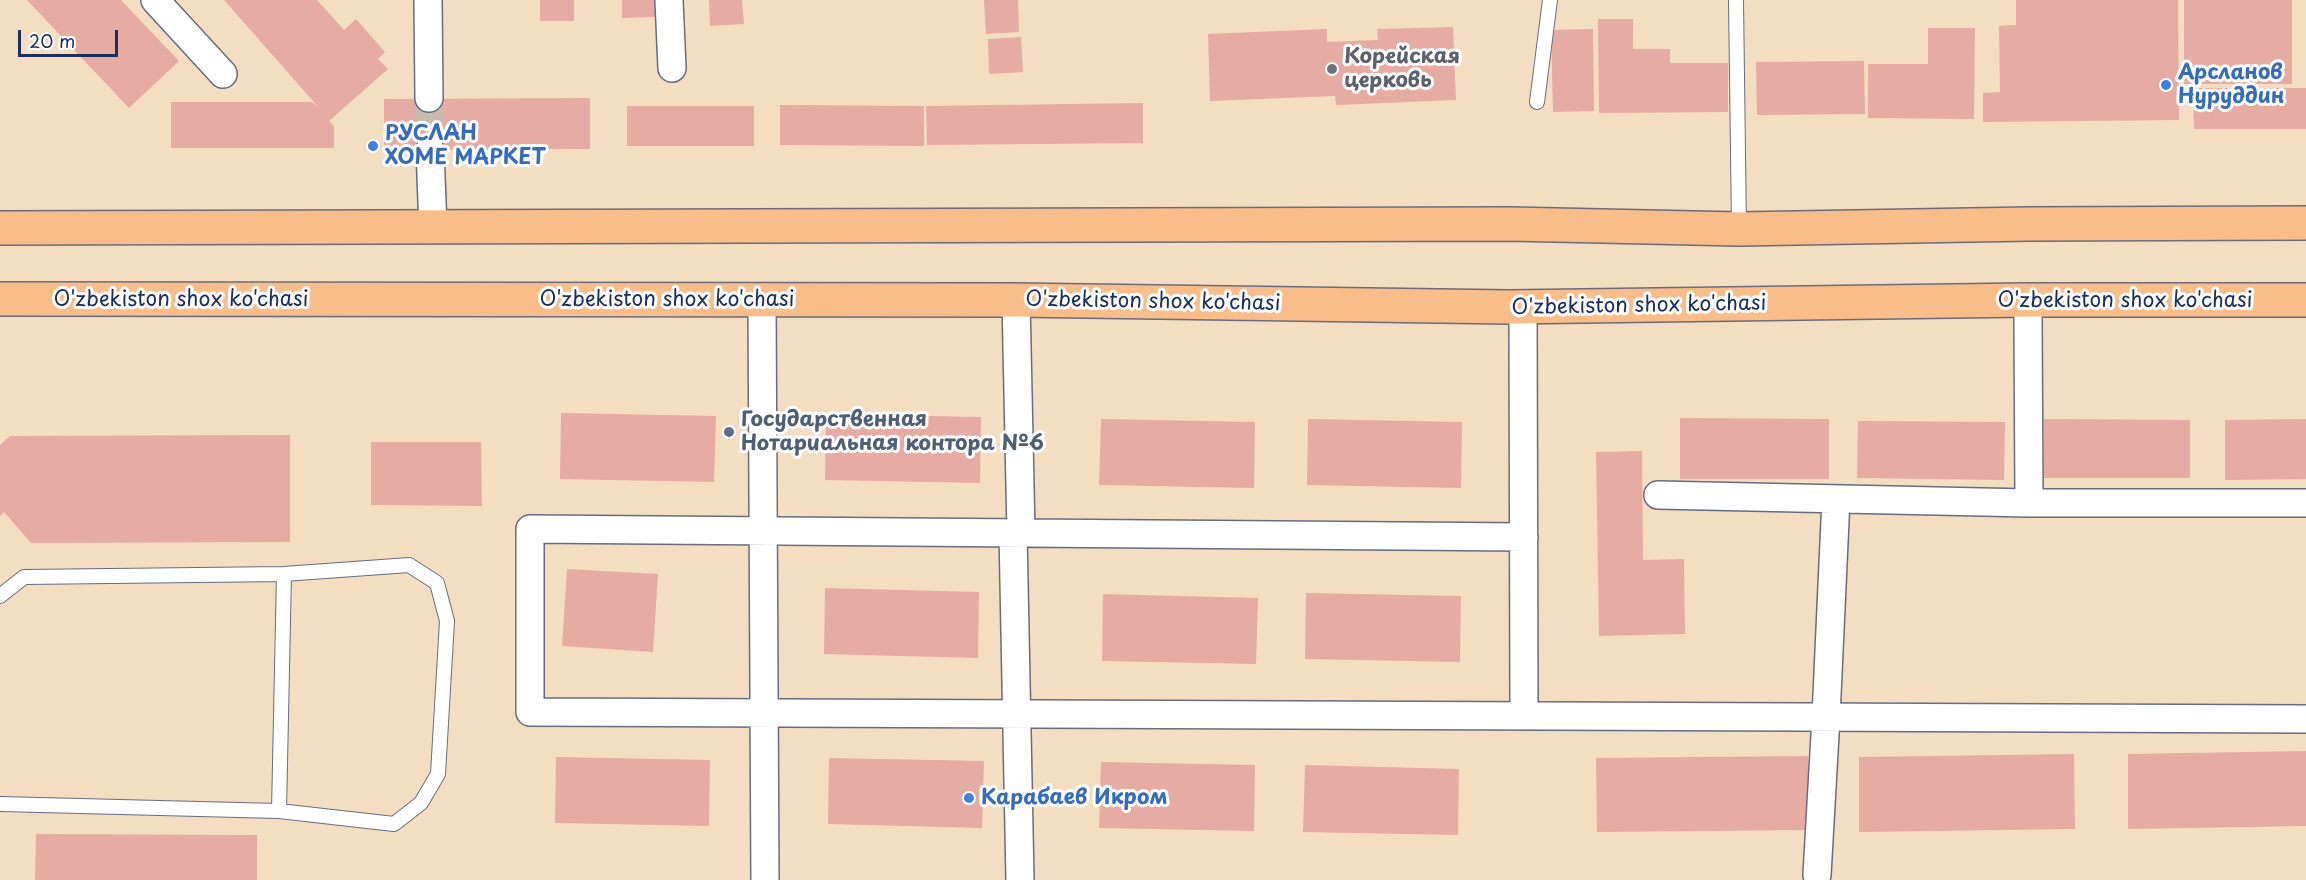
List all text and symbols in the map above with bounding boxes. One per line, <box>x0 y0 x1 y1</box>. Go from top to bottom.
scale bar <box>21 18 122 56</box>
text: 20 m <box>29 27 75 54</box>
place label: Корейская церковь <box>1344 44 1460 94</box>
place label: Арсланов Нуруддин <box>2178 60 2284 110</box>
marker: Корейская церковь <box>1325 62 1339 76</box>
marker: Арсланов Нуруддин <box>2159 78 2173 92</box>
place label: РУСЛАН ХОМЕ МАРКЕТ <box>385 121 546 171</box>
marker: РУСЛАН ХОМЕ МАРКЕТ <box>366 139 380 153</box>
street label: O'zbekiston shox ko'chasi <box>53 287 309 313</box>
street label: O'zbekiston shox ko'chasi <box>539 287 795 313</box>
street label: O'zbekiston shox ko'chasi <box>1025 287 1281 317</box>
street label: O'zbekiston shox ko'chasi <box>1997 288 2253 314</box>
street label: O'zbekiston shox ko'chasi <box>1511 291 1767 321</box>
place label: Государственная Нотариальная контора №6 <box>741 407 1044 457</box>
marker: Государственная Нотариальная контора №6 <box>722 425 736 439</box>
place label: Карабаев Икром <box>981 785 1167 811</box>
marker: Карабаев Икром <box>962 791 976 805</box>

